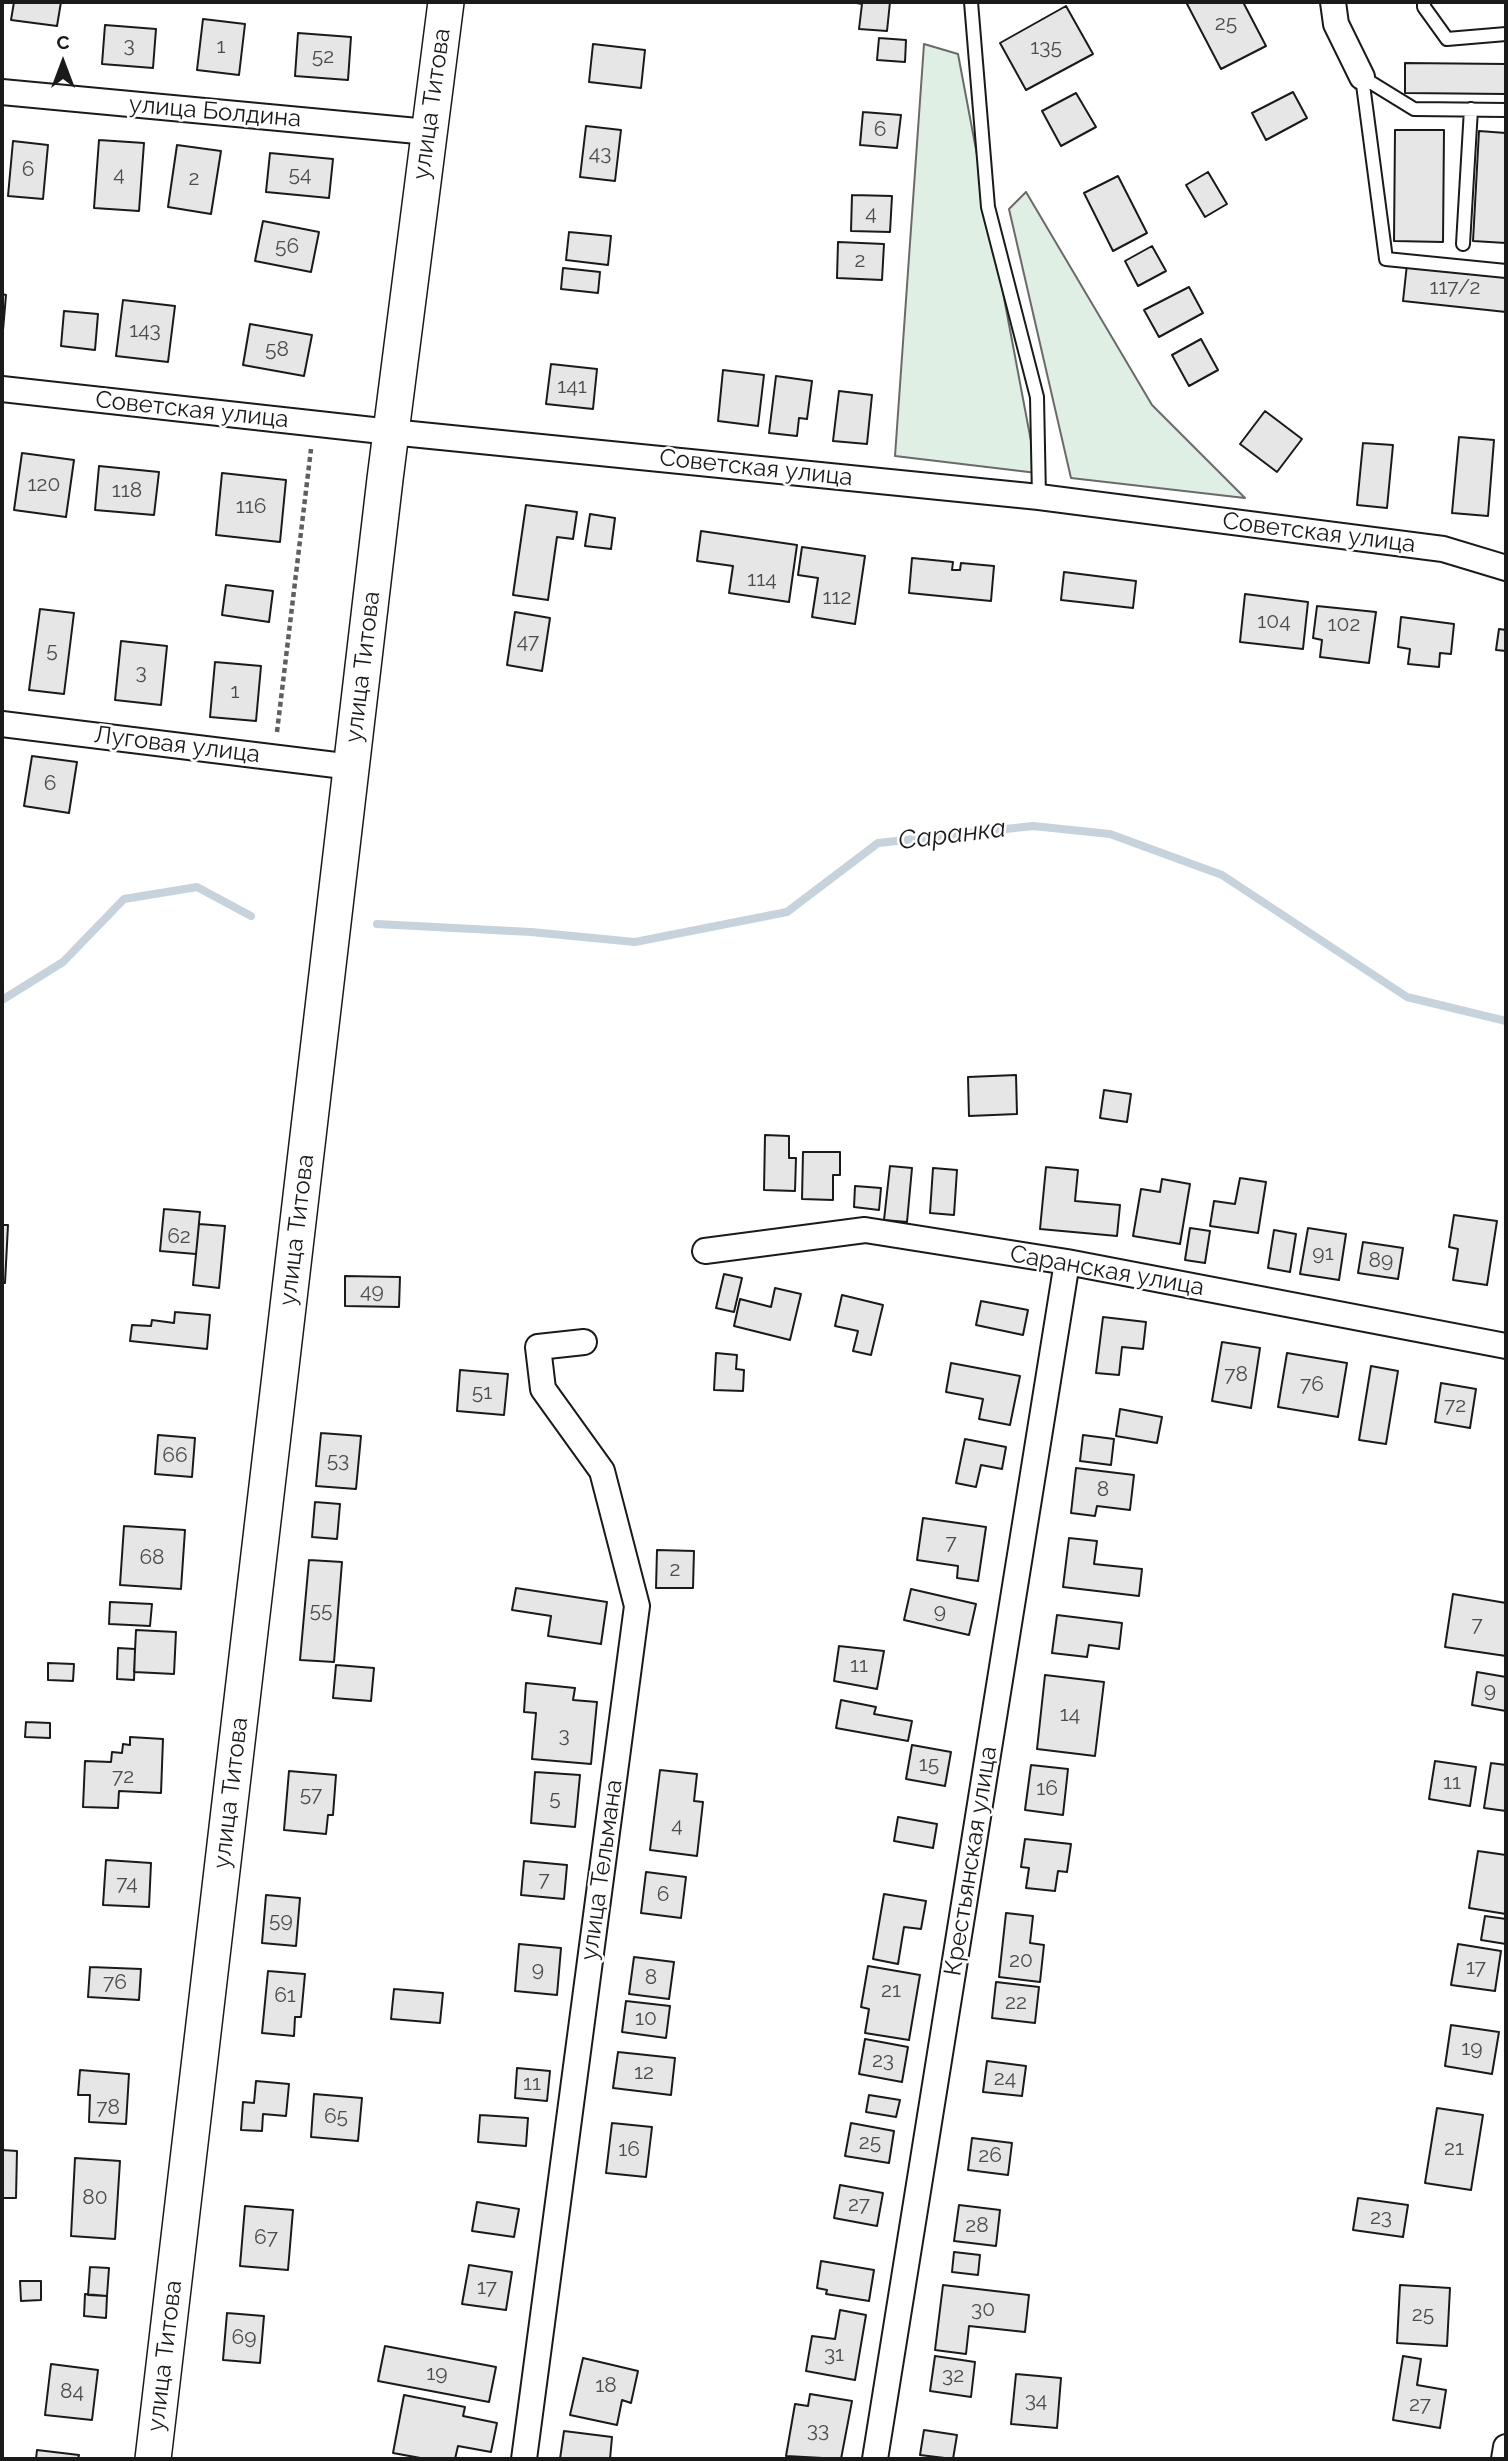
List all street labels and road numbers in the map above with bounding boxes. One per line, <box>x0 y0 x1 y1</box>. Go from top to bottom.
street label: улица Титова <box>407 27 457 181</box>
street label: улица Болдина <box>128 90 302 134</box>
street label: Советская улица <box>94 386 290 434</box>
street label: Советская улица <box>658 444 854 492</box>
street label: Советская улица <box>1221 507 1417 559</box>
street label: улица Титова <box>339 590 387 744</box>
street label: Луговая улица <box>92 721 262 769</box>
street label: улица Титова <box>273 1153 321 1307</box>
street label: Саранская улица <box>1008 1240 1206 1302</box>
street label: улица Титова <box>207 1716 255 1870</box>
street label: Крестьянская улица <box>939 1744 1003 1978</box>
street label: улица Тельмана <box>575 1778 629 1962</box>
street label: улица Титова <box>141 2279 189 2433</box>

